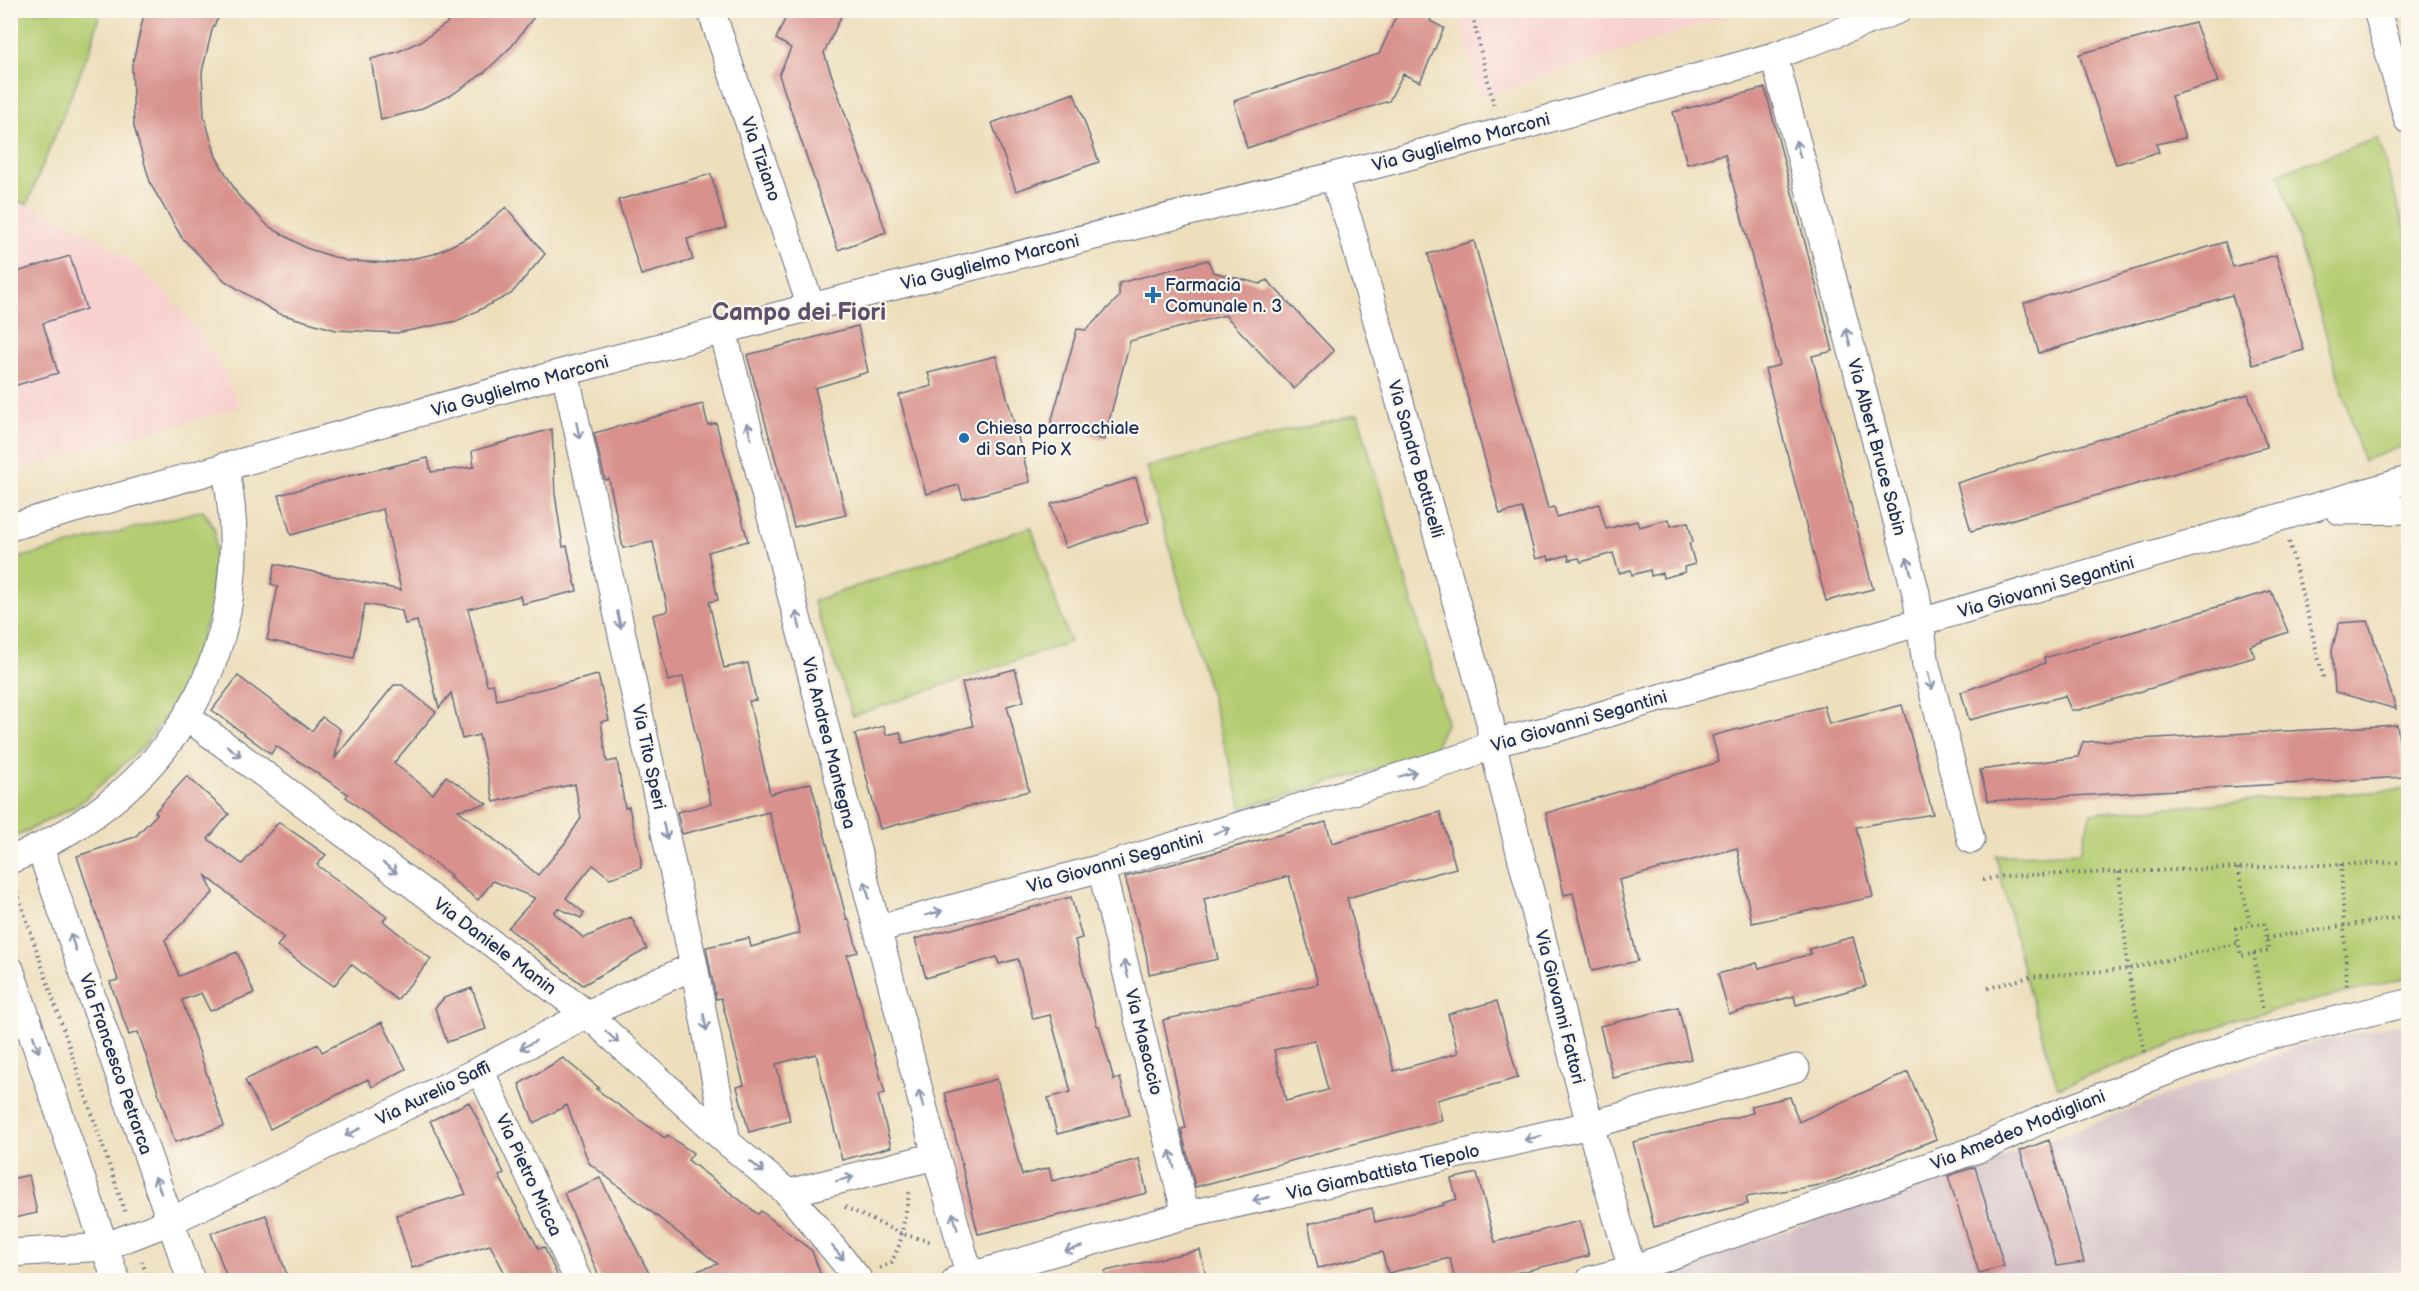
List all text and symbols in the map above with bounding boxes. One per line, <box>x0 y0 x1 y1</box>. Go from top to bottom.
street label: Via Guglielmo Marconi <box>1370 109 1552 176</box>
street label: Via Tiziano <box>736 114 785 204</box>
one-way arrow <box>1792 140 1803 159</box>
street label: Via Guglielmo Marconi <box>899 230 1082 295</box>
place label: Farmacia Comunale n. 3 <box>1165 275 1282 317</box>
marker: Farmacia Comunale n. 3 <box>1146 288 1160 302</box>
district label: Campo dei Fiori <box>712 298 886 327</box>
one-way arrow <box>1842 328 1853 347</box>
street label: Via Guglielmo Marconi <box>429 351 611 422</box>
street label: Via Albert Bruce Sabin <box>1843 356 1910 538</box>
street label: Via Sandro Botticelli <box>1383 378 1448 540</box>
place label: Chiesa parrocchiale di San Pio X <box>976 418 1139 460</box>
one-way arrow <box>572 420 584 439</box>
one-way arrow <box>742 422 754 441</box>
marker: Chiesa parrocchiale di San Pio X <box>957 431 971 445</box>
street label: Via Giovanni Segantini <box>1956 552 2137 623</box>
one-way arrow <box>1902 557 1914 576</box>
one-way arrow <box>614 610 625 629</box>
one-way arrow <box>791 611 803 630</box>
street label: Via Andrea Mantegna <box>797 655 860 831</box>
one-way arrow <box>1925 671 1937 690</box>
street label: Via Giovanni Segantini <box>1489 686 1670 757</box>
street label: Via Tito Speri <box>627 703 670 811</box>
one-way arrow <box>225 745 241 758</box>
one-way arrow <box>1398 767 1417 778</box>
one-way arrow <box>660 821 671 840</box>
one-way arrow <box>1212 825 1231 836</box>
street label: Via Giovanni Segantini <box>1025 827 1206 898</box>
one-way arrow <box>382 861 398 874</box>
one-way arrow <box>861 881 873 900</box>
street label: Via Daniele Manin <box>429 893 560 999</box>
one-way arrow <box>924 907 943 919</box>
street label: Via Giovanni Fattori <box>1530 928 1589 1086</box>
one-way arrow <box>66 933 77 952</box>
one-way arrow <box>1120 960 1132 979</box>
street label: Via Francesco Petrarca <box>75 971 156 1158</box>
street label: Via Masaccio <box>1120 987 1167 1097</box>
one-way arrow <box>700 1012 711 1031</box>
one-way arrow <box>604 1030 619 1044</box>
one-way arrow <box>31 1034 42 1053</box>
one-way arrow <box>519 1040 537 1051</box>
street label: Via Aurelio Saffi <box>372 1057 494 1130</box>
street label: Via Amedeo Modigliani <box>1928 1086 2109 1175</box>
one-way arrow <box>915 1090 927 1109</box>
street label: Via Pietro Micca <box>491 1111 566 1240</box>
one-way arrow <box>345 1127 363 1138</box>
one-way arrow <box>1524 1133 1544 1144</box>
street label: Via Giambattista Tiepolo <box>1285 1140 1482 1205</box>
one-way arrow <box>1166 1149 1178 1168</box>
one-way arrow <box>749 1160 764 1174</box>
one-way arrow <box>835 1173 854 1184</box>
one-way arrow <box>152 1176 163 1195</box>
one-way arrow <box>1252 1194 1271 1205</box>
one-way arrow <box>948 1212 960 1231</box>
one-way arrow <box>1063 1243 1082 1255</box>
one-way arrow <box>831 1245 844 1261</box>

